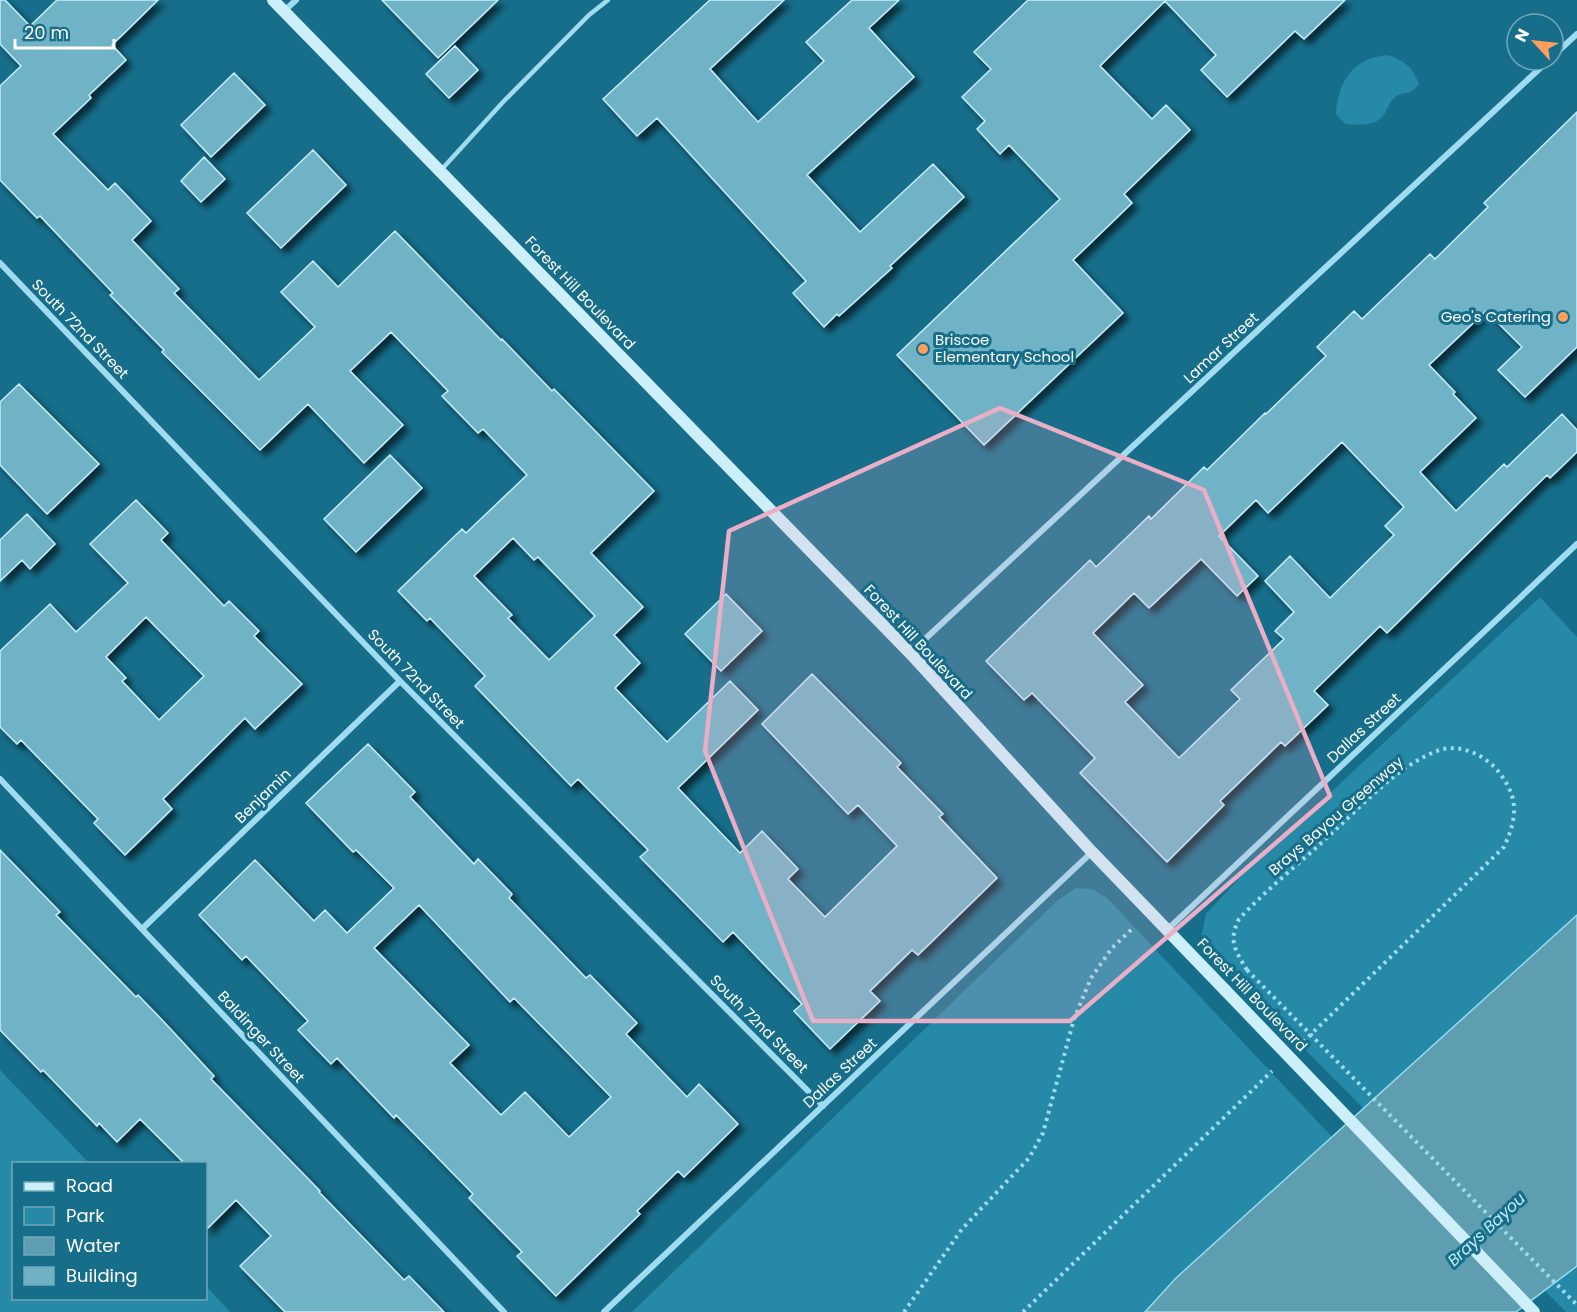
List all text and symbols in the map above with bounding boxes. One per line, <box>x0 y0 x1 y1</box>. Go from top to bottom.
scale bar <box>15 12 114 50</box>
north arrow <box>1505 12 1565 72</box>
text: 20 m <box>24 20 69 45</box>
text: N <box>1509 25 1535 46</box>
street label: Forest Hill Boulevard <box>521 231 640 354</box>
street label: South 72nd Street <box>27 274 134 383</box>
place label: Geo's Catering <box>1441 306 1551 327</box>
street label: Lamar Street <box>1178 307 1263 388</box>
marker: Geo's Catering <box>1556 310 1570 324</box>
place label: Briscoe Elementary School <box>935 329 1074 367</box>
marker: Briscoe Elementary School <box>916 342 930 356</box>
street label: Forest Hill Boulevard <box>859 579 977 704</box>
street label: South 72nd Street <box>363 624 470 733</box>
street label: Dallas Street <box>1322 688 1405 767</box>
street label: Brays Bayou Greenway <box>1264 751 1408 880</box>
street label: Benjamin <box>230 764 295 828</box>
street label: Forest Hill Boulevard <box>1193 933 1312 1056</box>
street label: South 72nd Street <box>705 970 813 1078</box>
street label: Baldinger Street <box>213 986 310 1087</box>
street label: Dallas Street <box>798 1033 881 1112</box>
legend <box>12 1162 207 1300</box>
text: Road <box>66 1173 113 1198</box>
water label: Brays Bayou <box>1442 1187 1530 1271</box>
text: Park <box>66 1203 105 1228</box>
text: Water <box>66 1233 120 1258</box>
text: Building <box>66 1263 138 1288</box>

